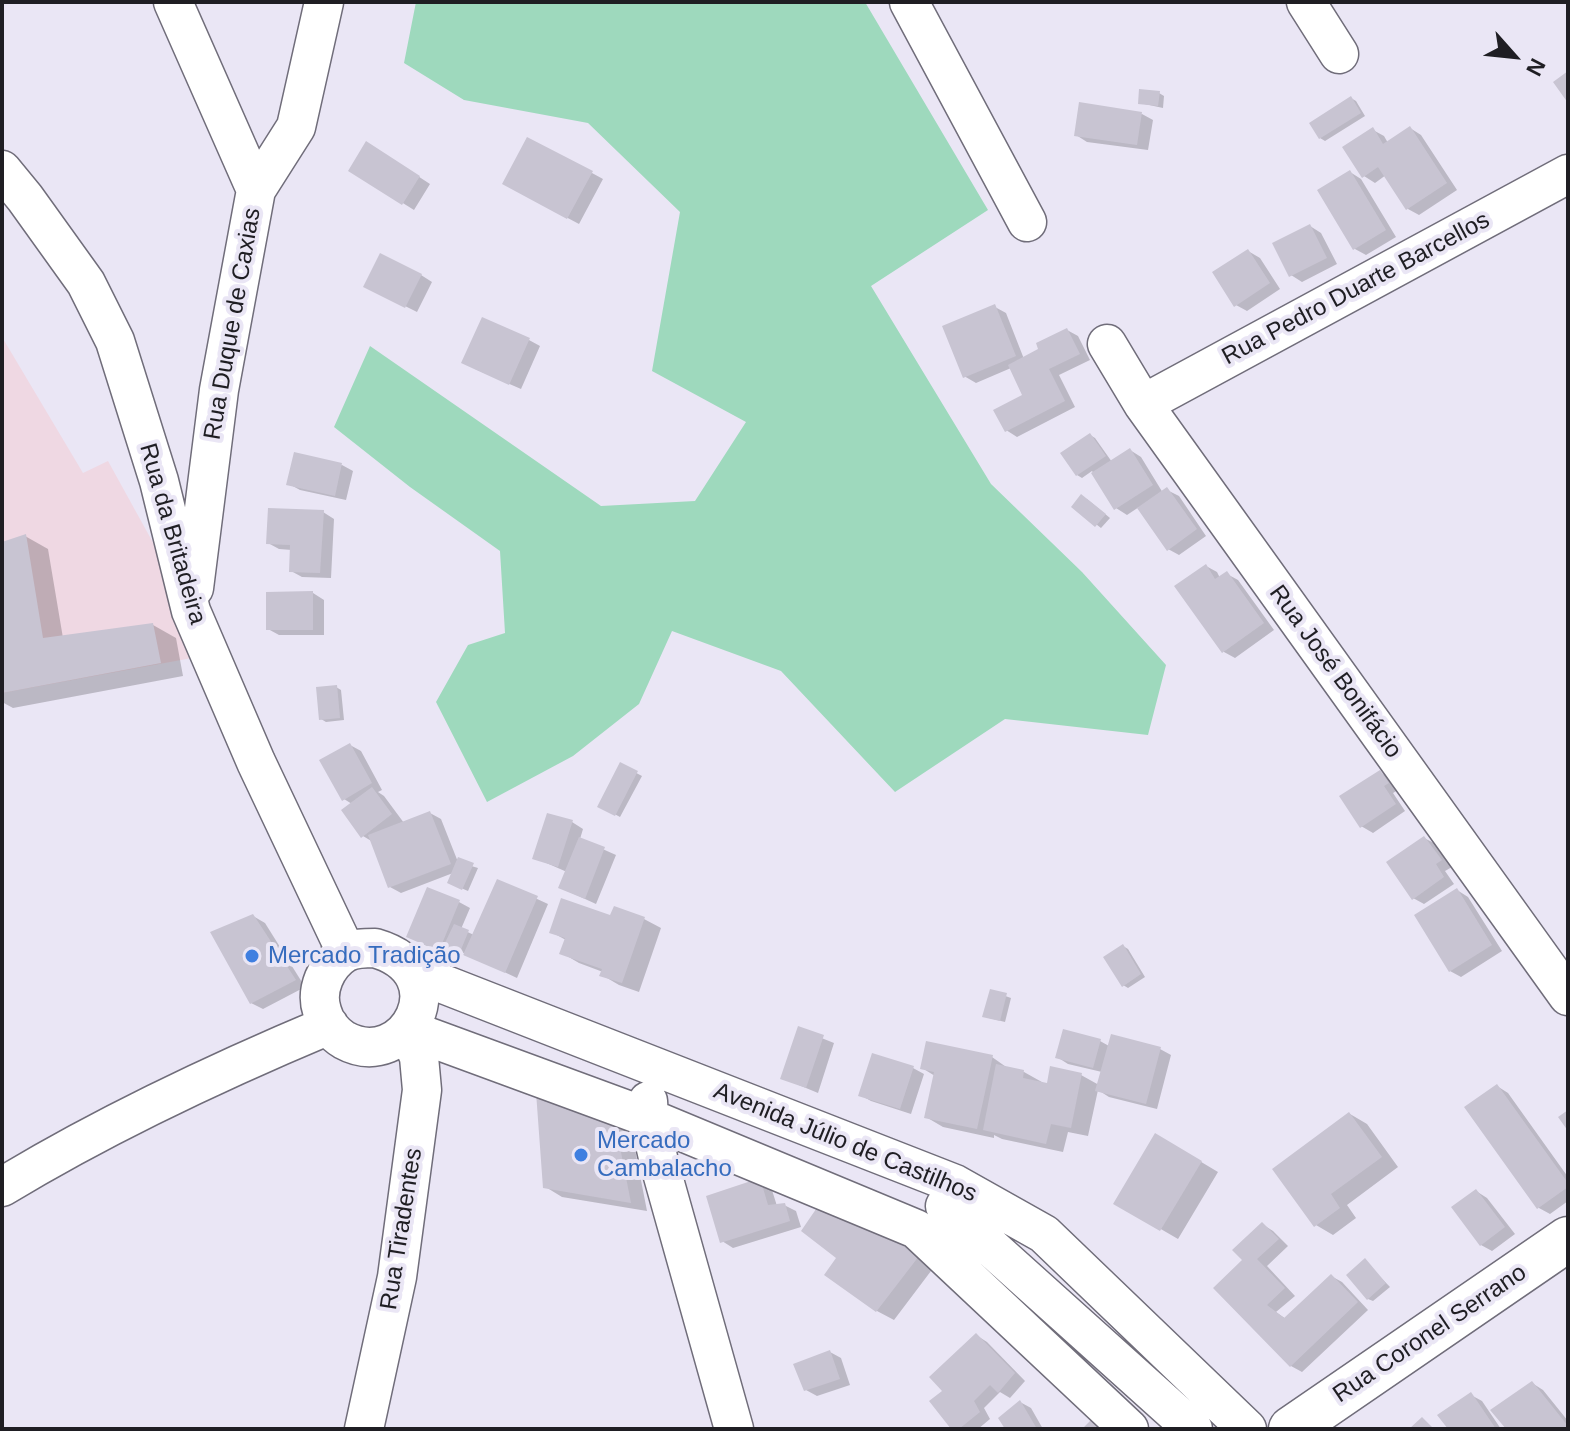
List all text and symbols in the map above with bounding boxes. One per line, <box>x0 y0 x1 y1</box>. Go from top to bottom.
north arrow <box>1474 16 1554 96</box>
text: N <box>1521 54 1551 80</box>
street label: Rua Duque de Caxias <box>198 206 268 442</box>
street label: Rua Pedro Duarte Barcellos <box>1217 206 1495 372</box>
street label: Rua da Britadeira <box>132 440 212 628</box>
street label: Rua José Bonifácio <box>1263 580 1407 764</box>
place label: Mercado Tradição <box>268 942 461 970</box>
marker: Mercado Tradição <box>243 947 261 965</box>
street label: Avenida Júlio de Castilhos <box>709 1077 981 1209</box>
place label: Mercado Cambalacho <box>597 1127 732 1183</box>
street label: Rua Tiradentes <box>375 1146 429 1312</box>
marker: Mercado Cambalacho <box>572 1146 590 1164</box>
street label: Rua Coronel Serrano <box>1328 1259 1532 1409</box>

